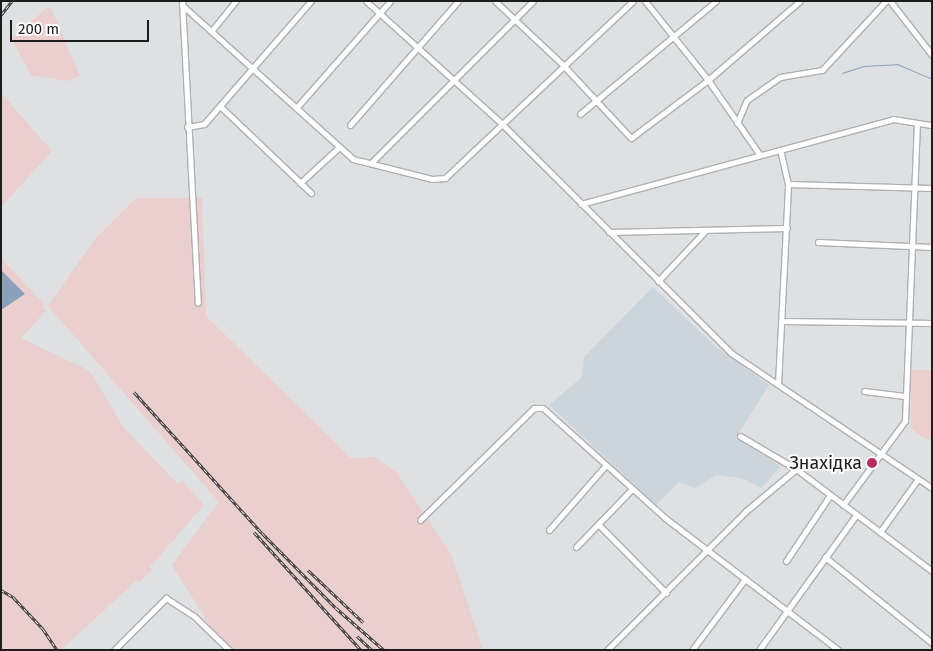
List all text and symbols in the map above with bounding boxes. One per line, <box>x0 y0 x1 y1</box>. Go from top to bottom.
scale bar <box>12 10 151 42</box>
text: 200 m <box>18 20 59 38</box>
place label: Знахідка <box>789 452 862 474</box>
marker: Знахідка <box>866 457 878 469</box>

